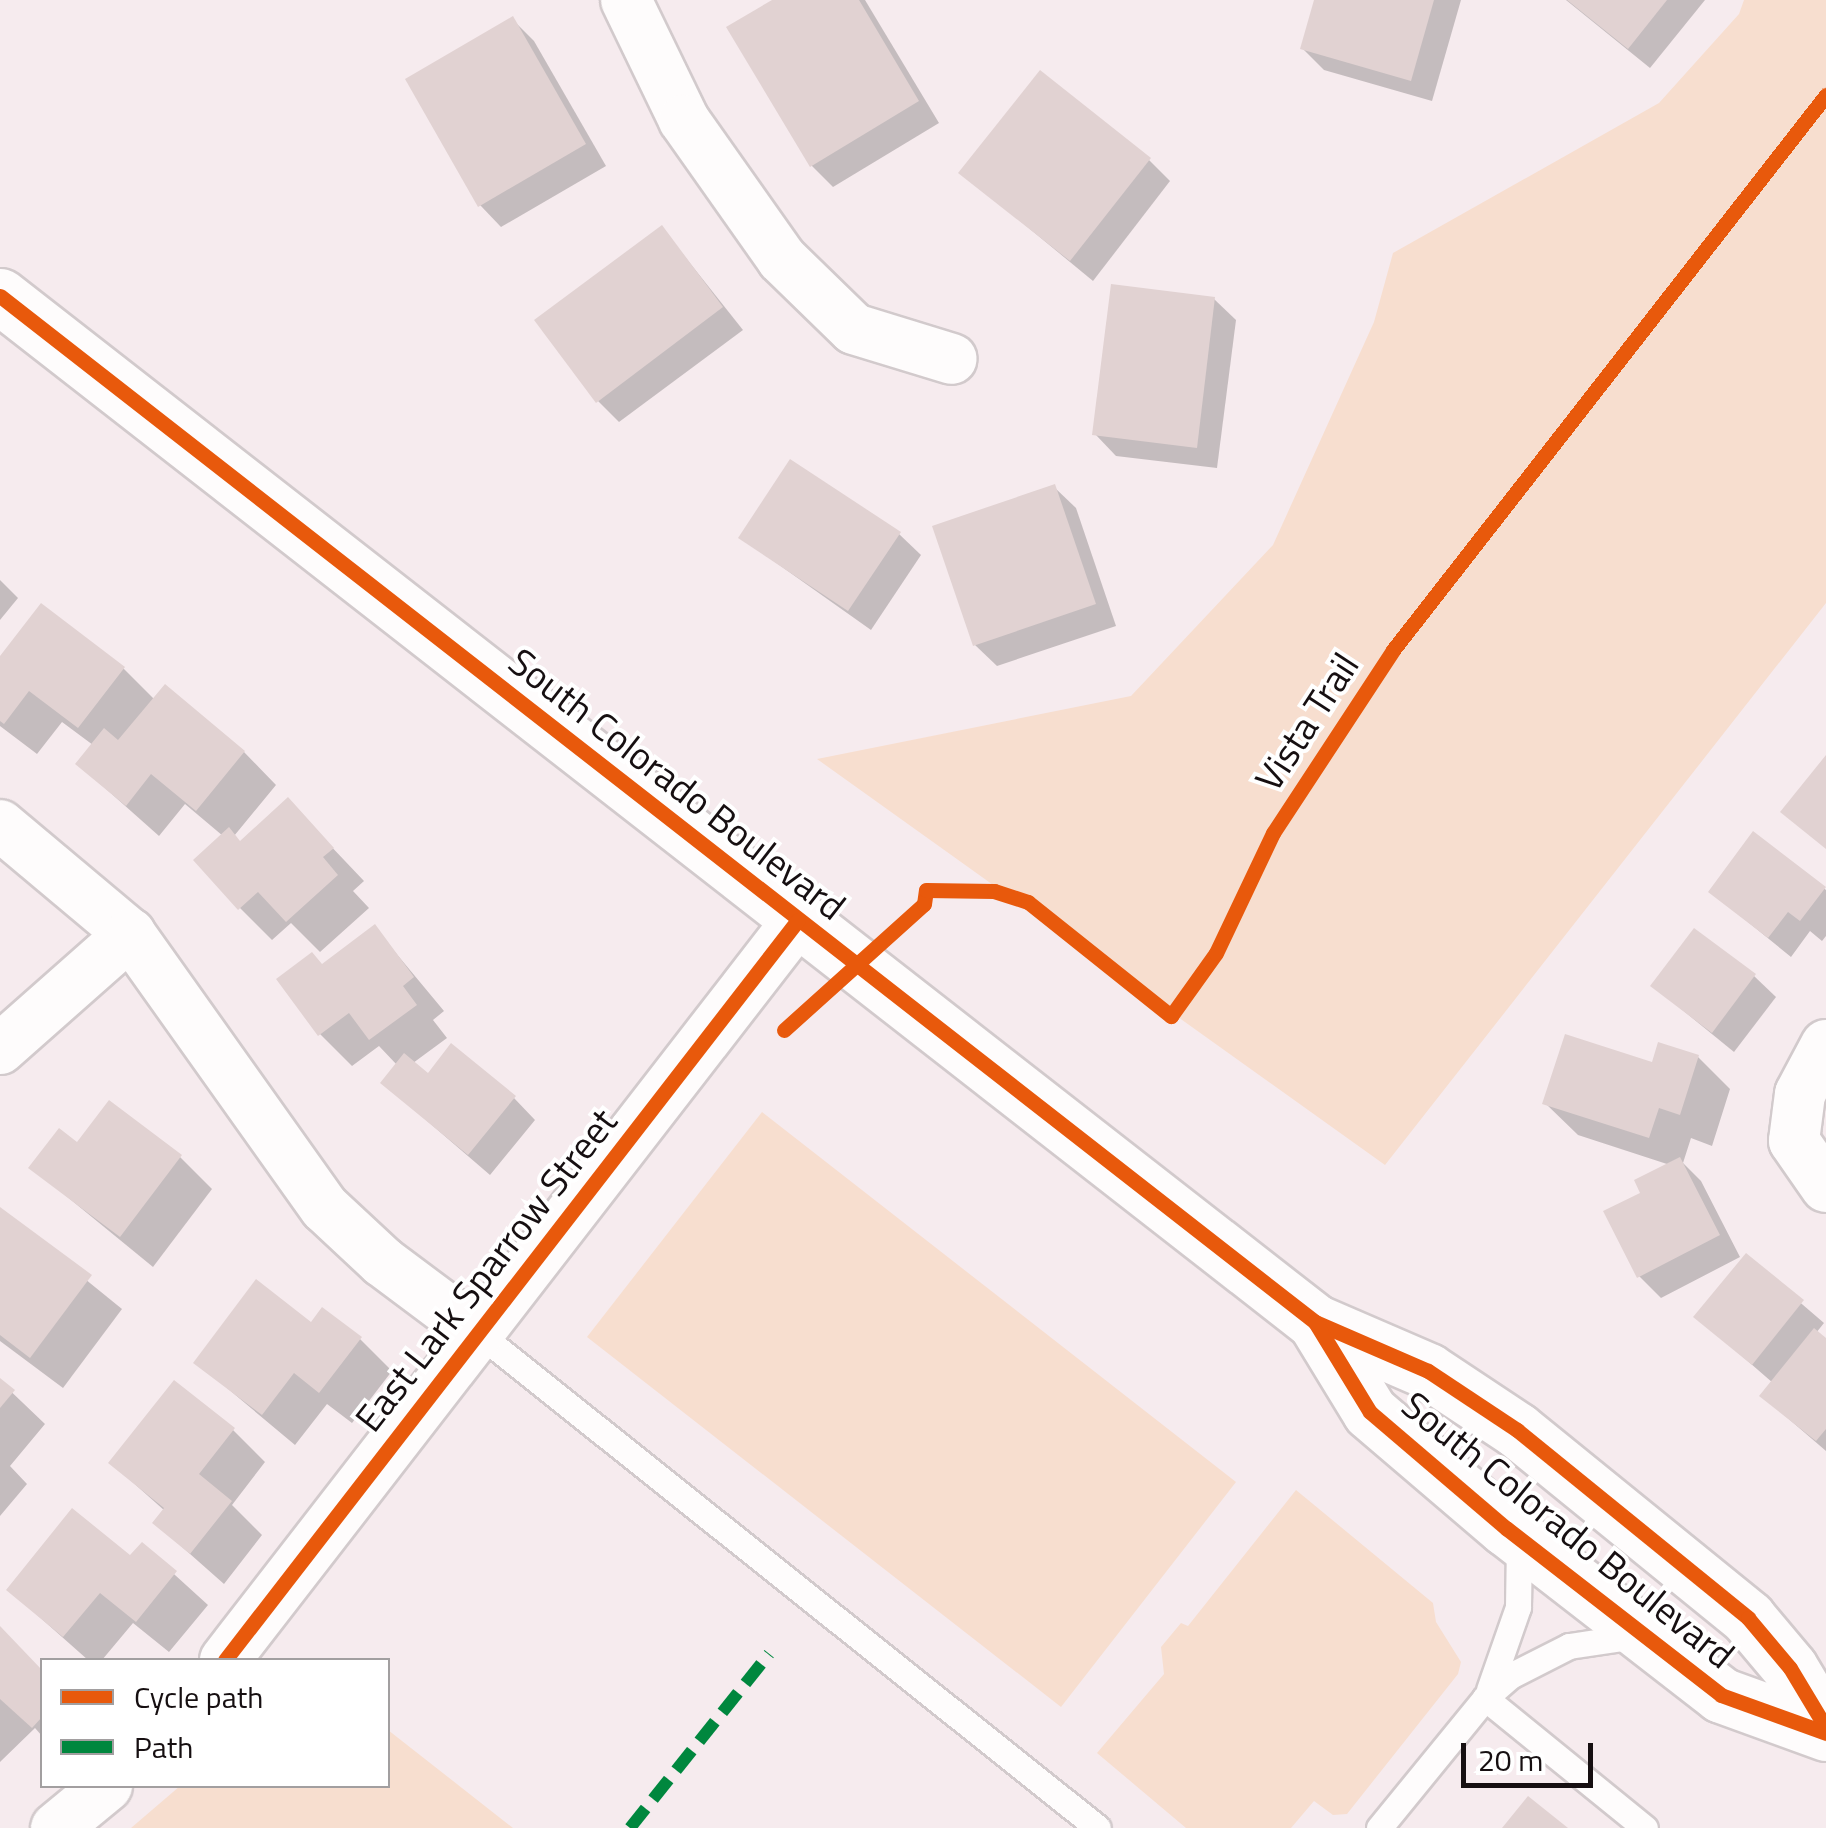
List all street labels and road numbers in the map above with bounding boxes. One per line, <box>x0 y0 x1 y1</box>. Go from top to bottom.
street label: South Colorado Boulevard <box>500 639 854 929</box>
street label: Vista Trail <box>1246 645 1368 799</box>
street label: East Lark Sparrow Street <box>346 1100 626 1440</box>
street label: South Colorado Boulevard <box>1393 1382 1743 1678</box>

